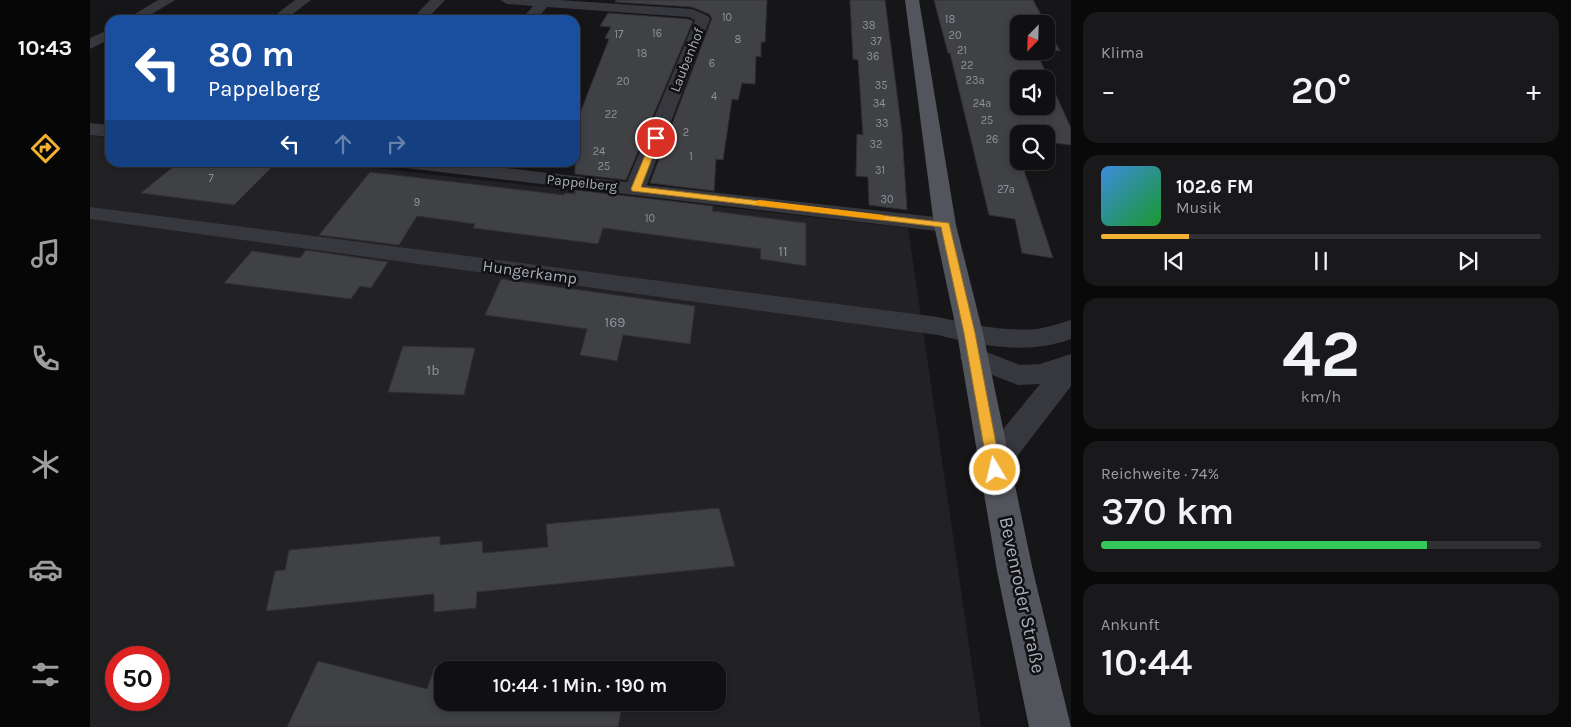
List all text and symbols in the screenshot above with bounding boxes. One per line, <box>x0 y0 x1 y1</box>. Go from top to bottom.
house number: 10 <box>722 11 732 24</box>
house number: 18 <box>945 13 955 26</box>
north arrow <box>1010 15 1055 60</box>
map controls <box>1010 15 1055 170</box>
house number: 38 <box>862 19 876 32</box>
street label: Laubenhof <box>666 25 708 95</box>
house number: 16 <box>652 27 662 40</box>
house number: 17 <box>615 28 623 41</box>
house number: 20 <box>949 29 961 42</box>
house number: 8 <box>735 33 742 46</box>
text: 80 m <box>208 34 295 75</box>
text: 10:43 <box>18 35 72 61</box>
icon: left <box>125 35 190 100</box>
house number: 37 <box>870 35 882 48</box>
text: Klima <box>1101 43 1144 62</box>
house number: 21 <box>957 44 967 57</box>
house number: 18 <box>637 47 647 60</box>
house number: 36 <box>867 50 879 63</box>
house number: 6 <box>709 57 715 70</box>
house number: 22 <box>961 59 973 72</box>
text: 20° <box>1291 68 1351 113</box>
button: sound <box>1010 70 1055 115</box>
house number: 23a <box>966 74 984 87</box>
text: − <box>1101 74 1116 107</box>
text: + <box>1526 74 1541 107</box>
house number: 20 <box>617 75 629 88</box>
text: Pappelberg <box>208 76 320 102</box>
house number: 35 <box>875 79 887 92</box>
house number: 4 <box>711 90 717 103</box>
house number: 34 <box>873 97 885 110</box>
house number: 24a <box>973 97 991 110</box>
house number: 22 <box>605 108 617 121</box>
house number: 25 <box>981 114 993 127</box>
pin <box>635 117 677 159</box>
house number: 33 <box>876 117 889 130</box>
icon: arrive <box>642 124 670 152</box>
button: search <box>1010 125 1055 170</box>
house number: 2 <box>683 126 689 139</box>
icon: left <box>276 130 304 158</box>
icon: ahead <box>329 130 357 158</box>
icon: right <box>382 130 410 158</box>
icon: directions <box>28 131 63 166</box>
house number: 26 <box>986 133 998 146</box>
house number: 32 <box>870 138 882 151</box>
house number: 24 <box>593 145 605 158</box>
house number: 1 <box>689 150 693 163</box>
house number: 25 <box>598 160 610 173</box>
house number: 31 <box>875 164 885 177</box>
street label: Pappelberg <box>546 171 618 195</box>
house number: 7 <box>208 172 214 185</box>
text: 102.6 FM <box>1176 176 1254 198</box>
house number: 27a <box>997 183 1015 196</box>
house number: 30 <box>880 193 894 206</box>
house number: 9 <box>414 196 420 209</box>
text: Musik <box>1176 198 1221 217</box>
house number: 10 <box>645 212 655 225</box>
icon: music <box>28 236 63 271</box>
house number: 11 <box>778 243 788 260</box>
icon: previous <box>1160 247 1188 275</box>
icon: pause <box>1307 247 1335 275</box>
icon: next <box>1454 247 1482 275</box>
street label: Hungerkamp <box>482 256 578 288</box>
house number: 169 <box>605 314 625 331</box>
text: 42 <box>1282 316 1360 392</box>
icon: phone <box>28 341 63 376</box>
house number: 1b <box>427 362 439 379</box>
text: km/h <box>1301 387 1341 406</box>
position arrow <box>968 443 1020 495</box>
icon: climate <box>28 447 63 482</box>
text: Reichweite · 74% <box>1101 464 1219 483</box>
text: 370 km <box>1101 489 1234 534</box>
street label: Bevenroder Straße <box>995 515 1049 675</box>
icon: car <box>28 552 63 587</box>
text: Ankunft <box>1101 615 1160 634</box>
text: 10:44 <box>1101 640 1192 685</box>
speed limit sign: 50 <box>105 646 170 711</box>
icon: filters <box>28 657 63 692</box>
text: 10:44 · 1 Min. · 190 m <box>493 675 667 697</box>

